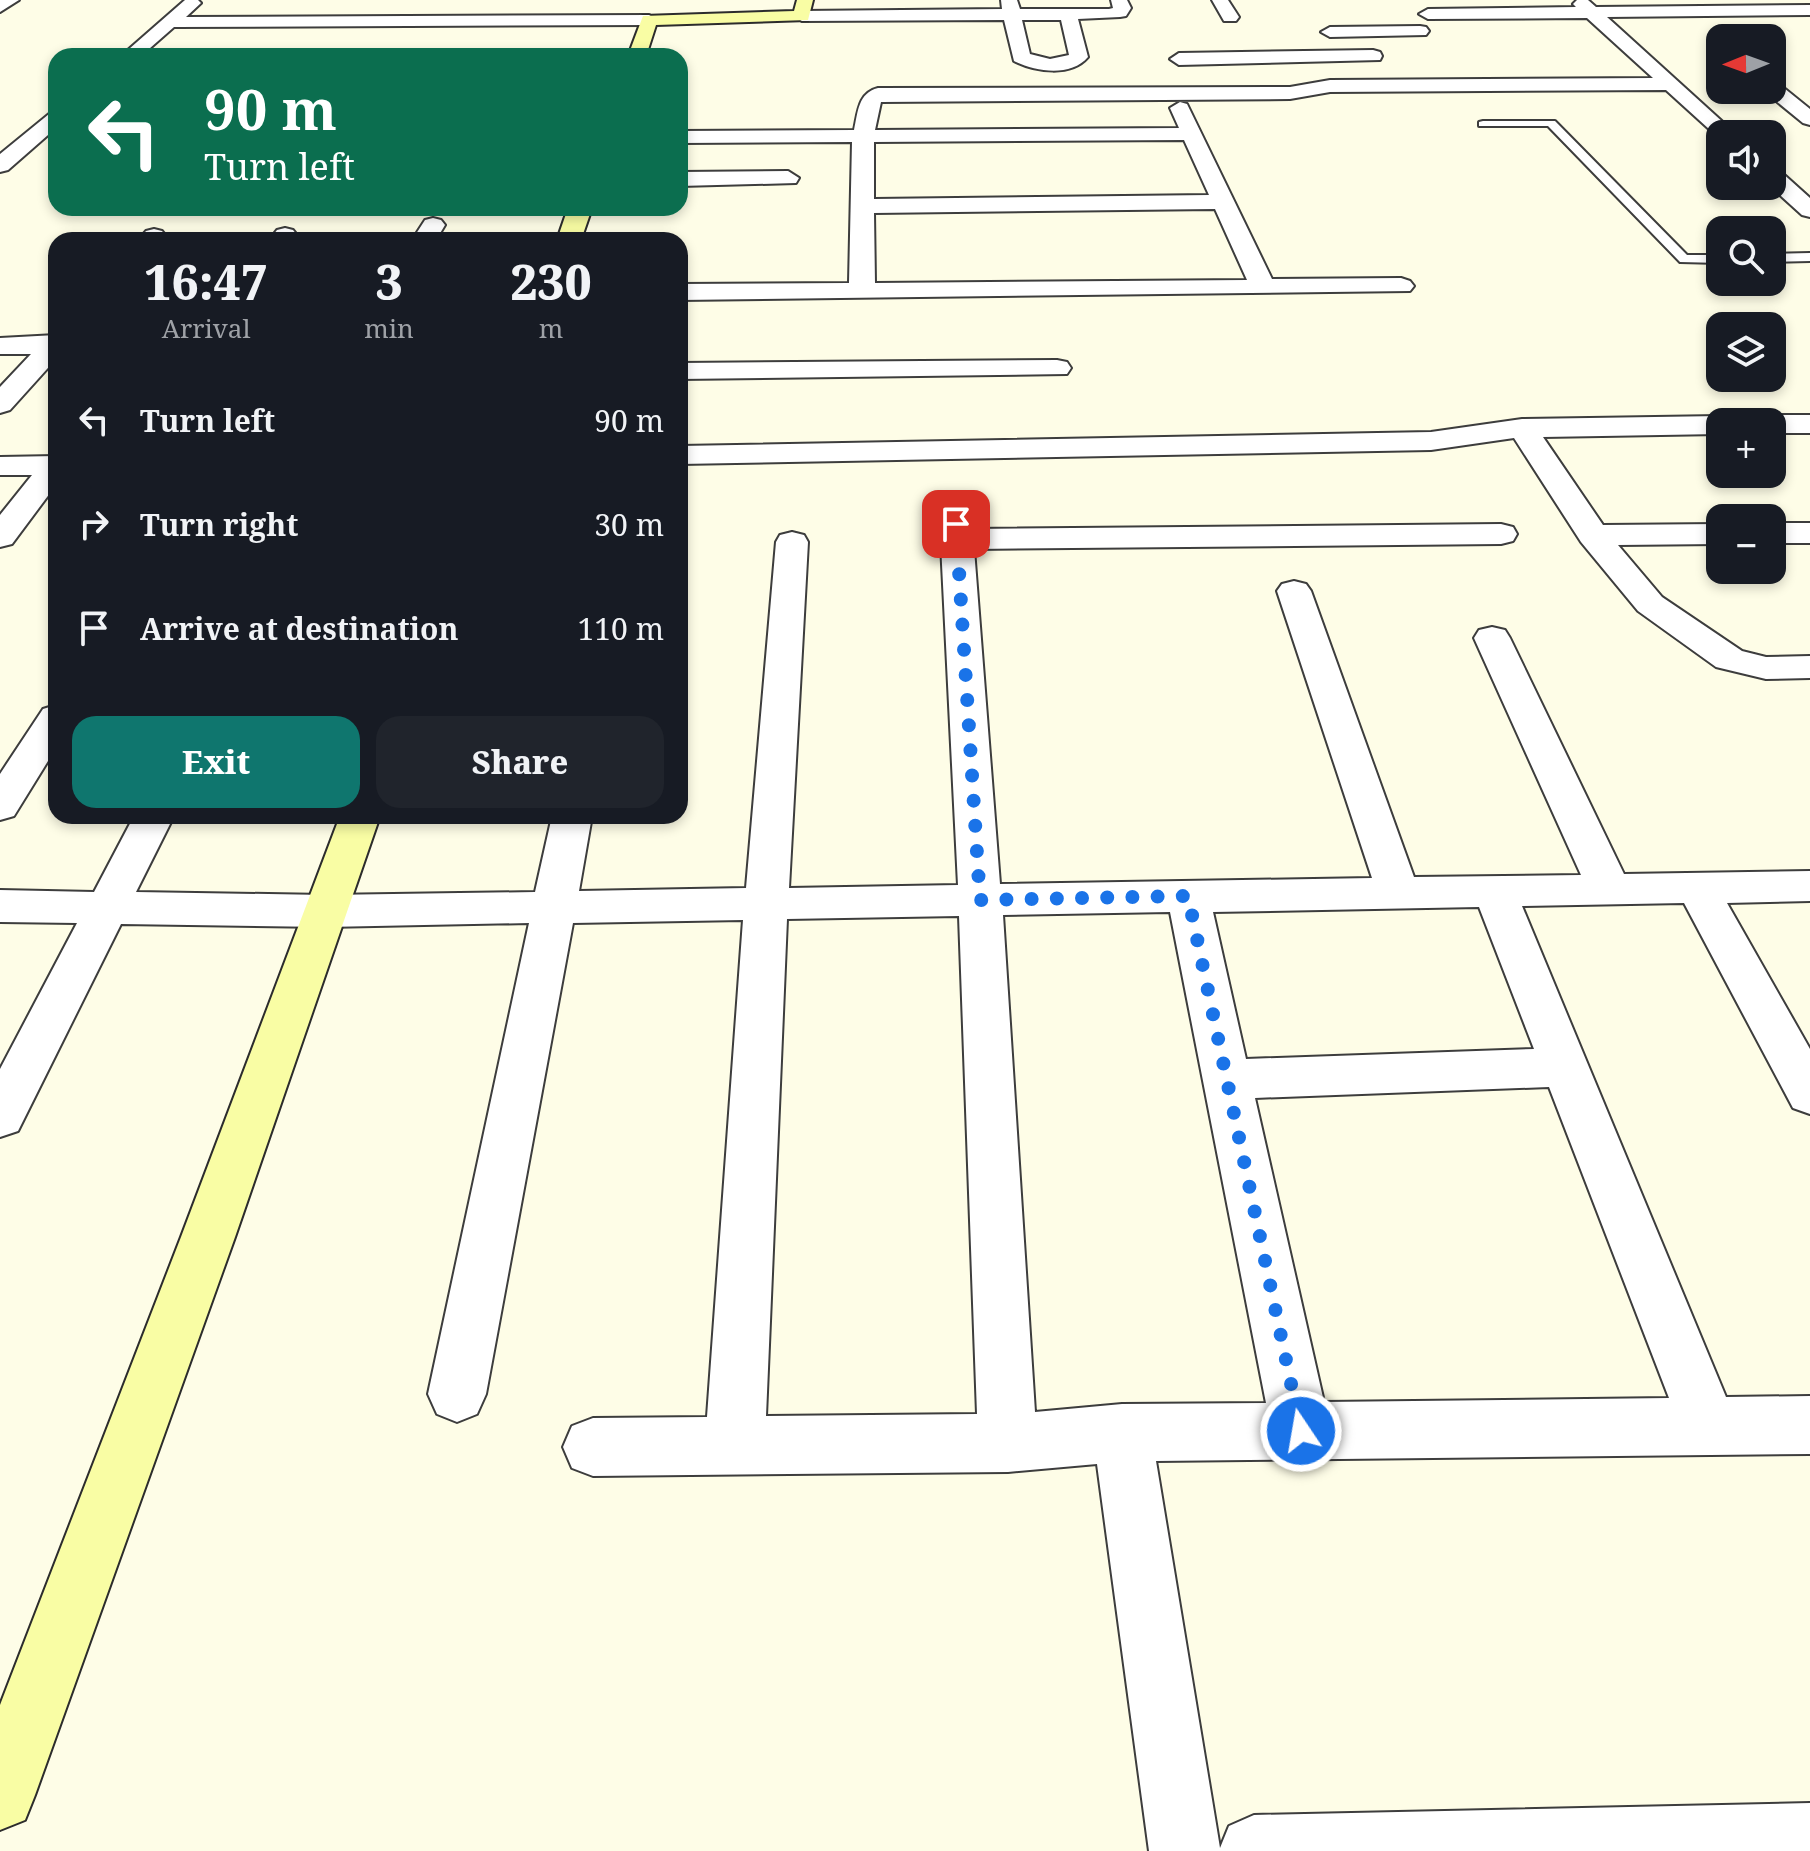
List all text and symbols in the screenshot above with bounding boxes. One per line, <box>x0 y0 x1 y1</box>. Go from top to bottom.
north arrow <box>1706 24 1786 104</box>
map controls <box>1706 24 1786 584</box>
text: 90 m <box>204 70 337 146</box>
icon: left <box>72 80 176 184</box>
button: sound <box>1706 120 1786 200</box>
text: Turn left <box>204 142 355 191</box>
button: search <box>1706 216 1786 296</box>
text: 16:47 <box>144 249 268 314</box>
text: 3 <box>375 249 403 314</box>
text: 230 <box>510 249 592 314</box>
text: Arrival <box>162 310 251 346</box>
text: min <box>364 310 414 346</box>
text: m <box>539 310 563 346</box>
button: layers <box>1706 312 1786 392</box>
icon: left <box>72 398 116 442</box>
text: Turn left <box>140 400 275 441</box>
text: 90 m <box>594 400 664 441</box>
button: + <box>1706 408 1786 488</box>
pin <box>922 490 990 558</box>
icon: right <box>72 502 116 546</box>
icon: arrive <box>934 502 978 546</box>
text: Turn right <box>140 504 298 545</box>
text: 30 m <box>594 504 664 545</box>
button: − <box>1706 504 1786 584</box>
icon: arrive <box>72 606 116 650</box>
text: Arrive at destination <box>140 608 459 649</box>
text: 110 m <box>578 608 664 649</box>
button: Exit <box>72 716 360 808</box>
button: Share <box>376 716 664 808</box>
position arrow <box>1259 1389 1343 1473</box>

